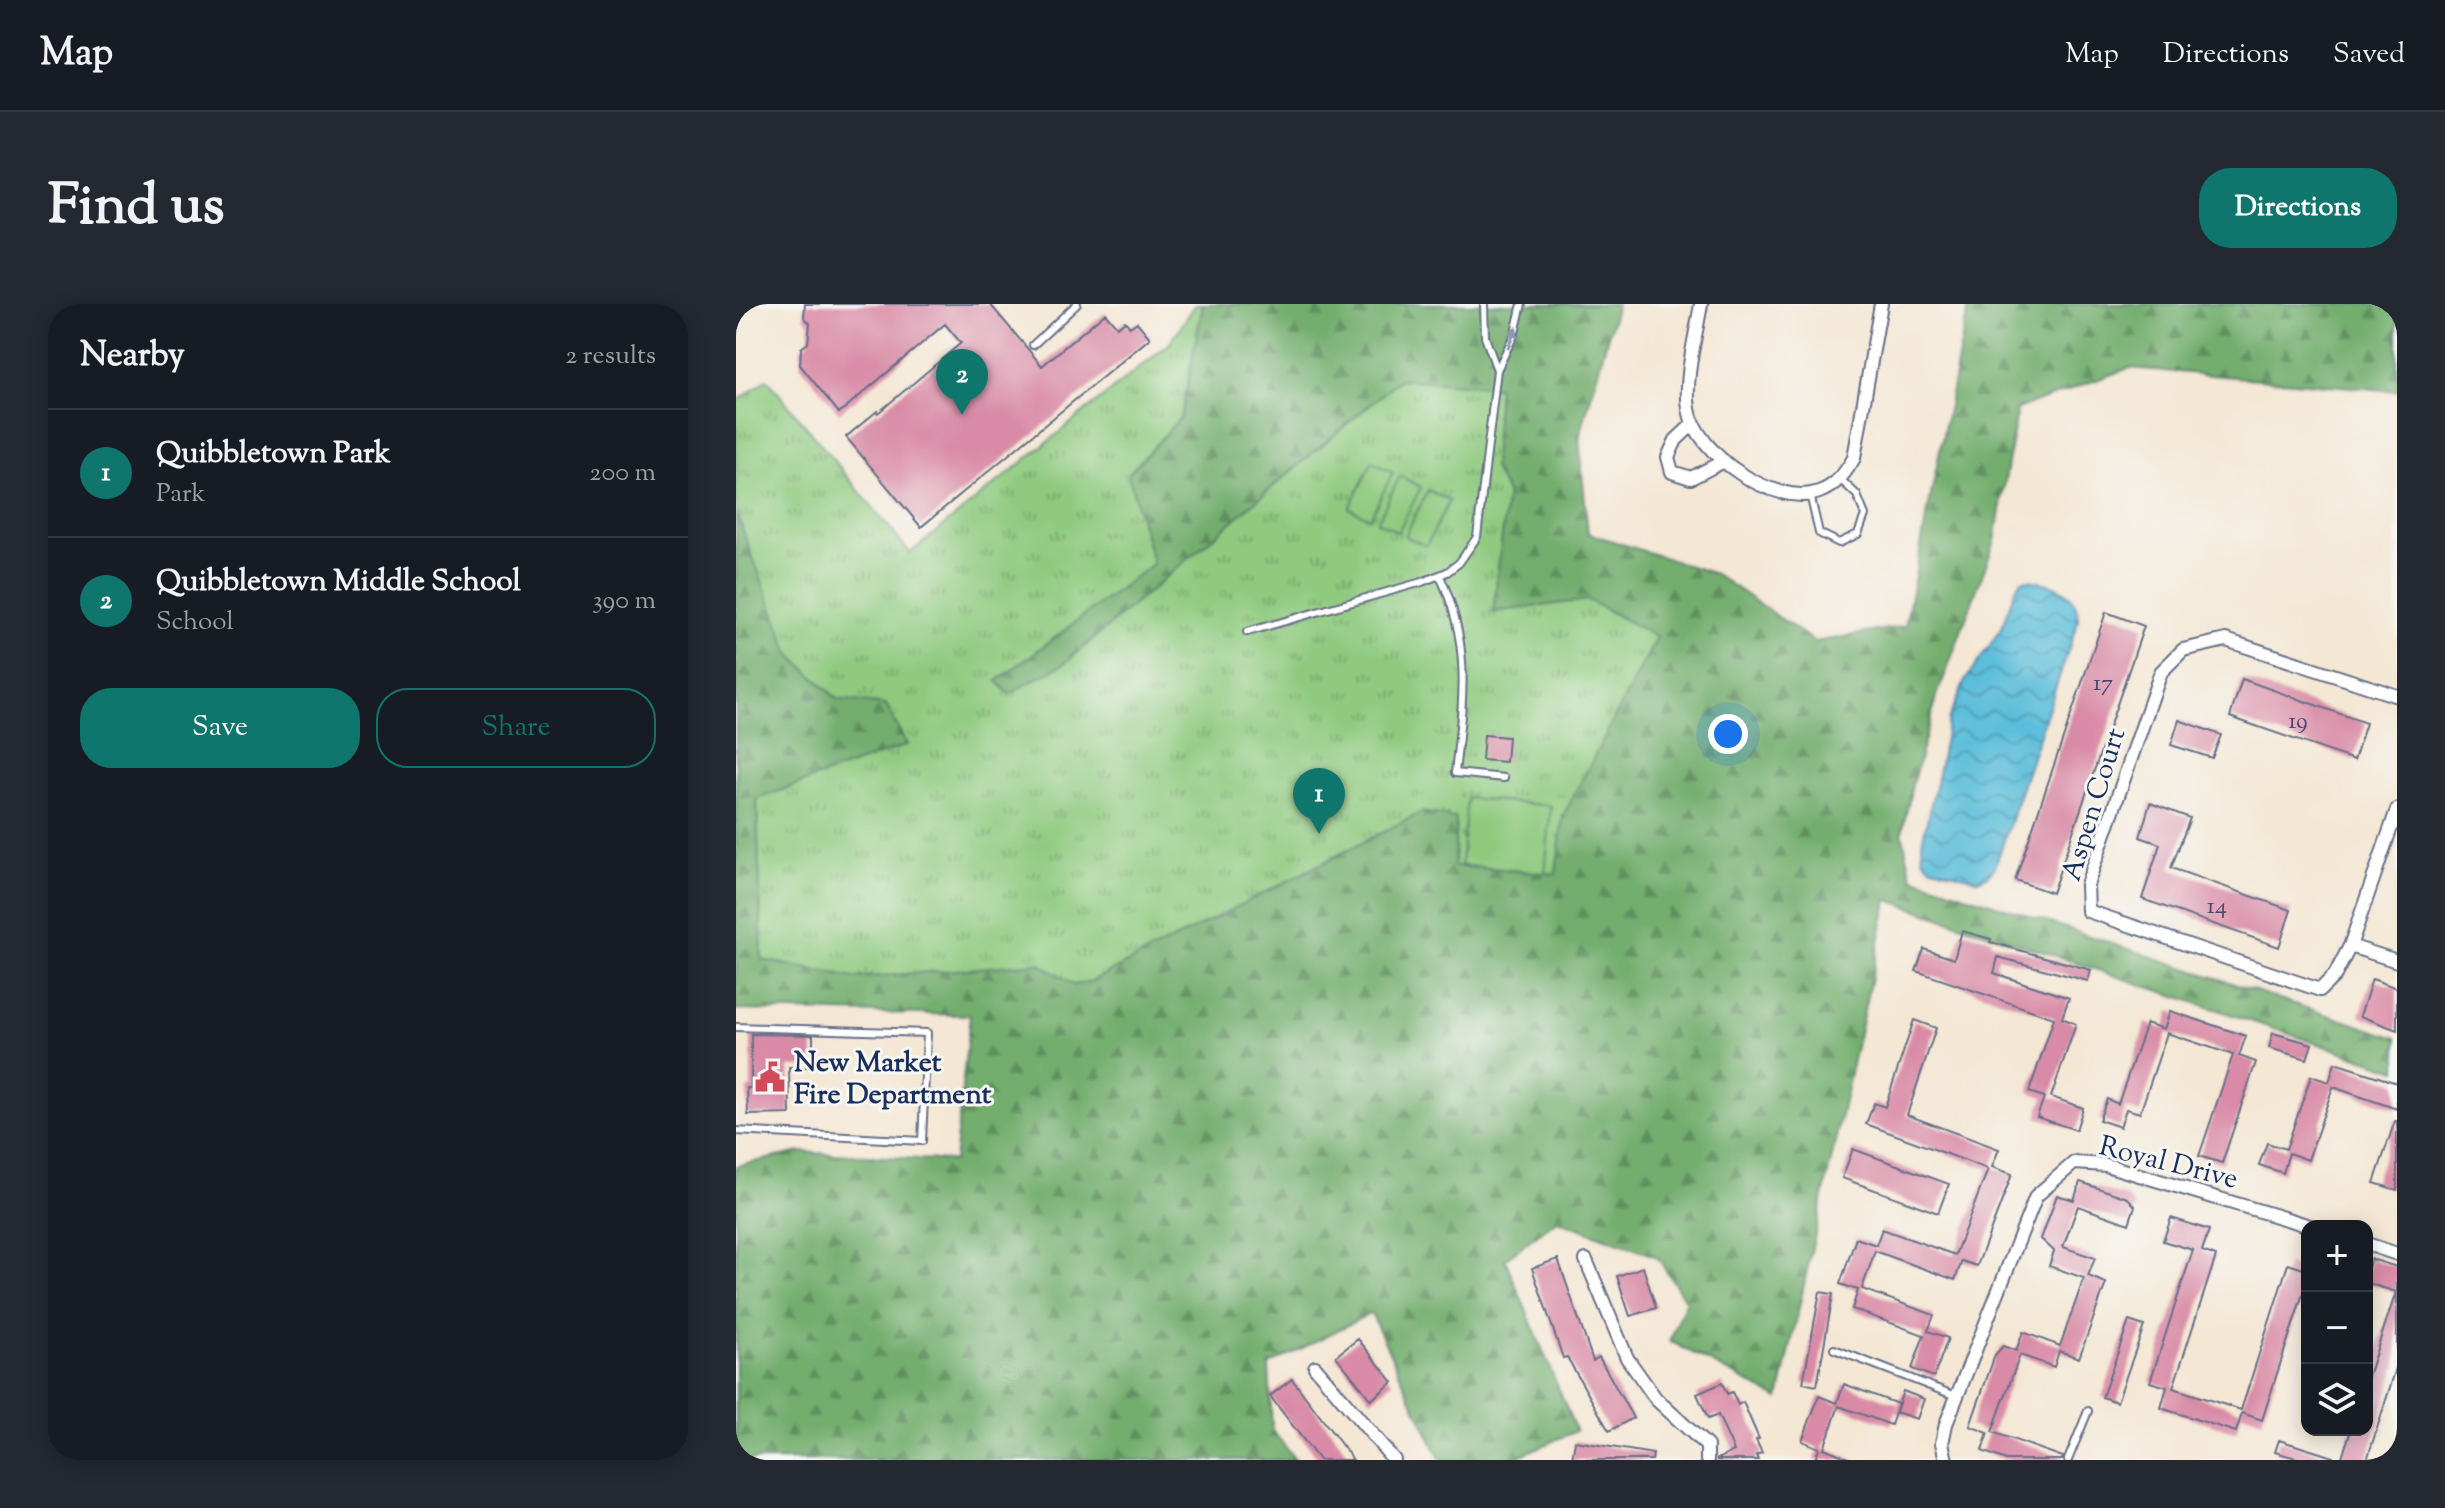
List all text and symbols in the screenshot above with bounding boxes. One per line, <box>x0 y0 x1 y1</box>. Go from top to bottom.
text: Map <box>40 28 113 82</box>
text: Map <box>2065 35 2119 75</box>
text: Directions <box>2163 35 2289 75</box>
text: Saved <box>2333 35 2405 75</box>
text: Find us <box>48 168 224 249</box>
button: Directions <box>2199 168 2397 248</box>
one-way arrow <box>1506 326 1519 350</box>
text: Nearby <box>80 332 185 381</box>
text: 2 results <box>565 338 656 375</box>
pin: 2 <box>936 349 988 415</box>
text: Quibbletown Park <box>156 433 391 476</box>
text: 1 <box>102 455 110 492</box>
text: 200 m <box>589 455 656 492</box>
text: Park <box>156 476 206 513</box>
text: Quibbletown Middle School <box>156 561 521 604</box>
text: 2 <box>100 583 112 620</box>
text: 390 m <box>592 583 656 620</box>
text: School <box>156 604 234 641</box>
house number: 17 <box>2093 667 2113 701</box>
button: Save <box>80 688 360 768</box>
button: Share <box>376 688 656 768</box>
house number: 19 <box>2288 705 2308 739</box>
your location <box>1708 714 1748 754</box>
street label: Aspen Court <box>2053 723 2137 886</box>
pin: 1 <box>1293 768 1345 834</box>
house number: 14 <box>2207 890 2227 924</box>
place label: New Market Fire Department <box>794 1044 992 1116</box>
public building icon: New Market Fire Department <box>753 1060 787 1094</box>
street label: Royal Drive <box>2095 1127 2242 1200</box>
map controls <box>2301 1220 2373 1436</box>
button: + <box>2301 1220 2373 1292</box>
button: − <box>2301 1292 2373 1364</box>
button: layers <box>2301 1364 2373 1436</box>

